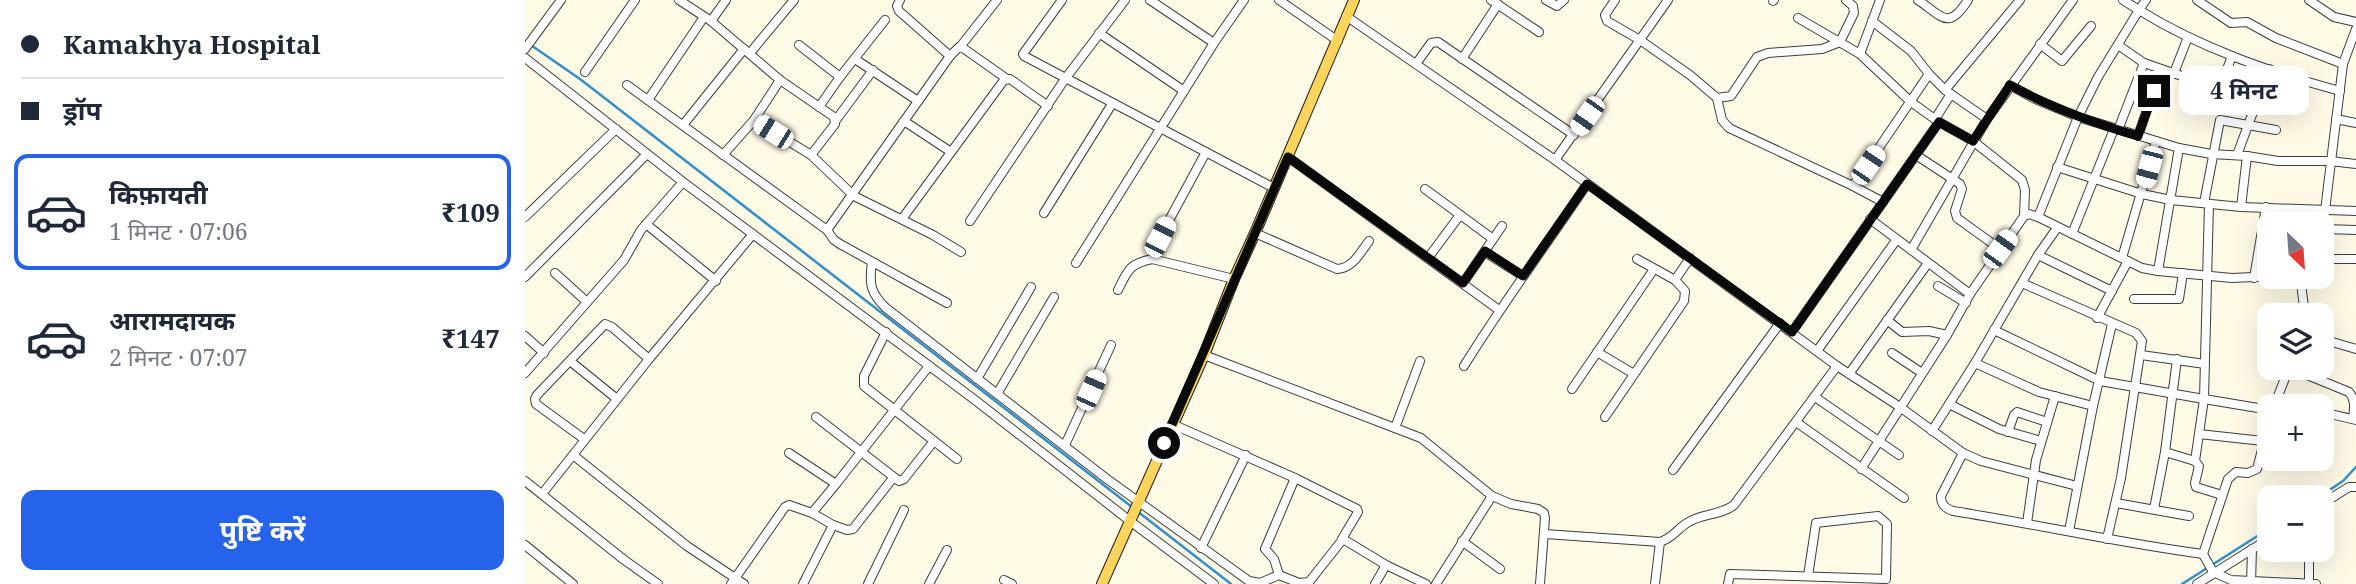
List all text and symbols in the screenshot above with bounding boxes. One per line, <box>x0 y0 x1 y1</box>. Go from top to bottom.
text: Kamakhya Hospital <box>63 26 321 62</box>
callout: 4 मिनट <box>2179 66 2308 116</box>
text: 4 मिनट <box>2210 74 2278 106</box>
route end <box>2138 75 2170 107</box>
text: ड्रॉप <box>63 92 101 128</box>
car <box>1567 93 1608 139</box>
car <box>750 112 797 152</box>
car <box>1848 142 1889 188</box>
car <box>2134 144 2165 190</box>
text: किफ़ायती <box>109 176 208 212</box>
icon: car <box>25 181 88 244</box>
text: ₹109 <box>441 194 500 230</box>
north arrow <box>2257 212 2335 289</box>
map controls <box>2257 212 2334 562</box>
car <box>1142 214 1179 260</box>
text: 1 मिनट · 07:06 <box>109 215 248 247</box>
car <box>1980 226 2021 272</box>
text: आरामदायक <box>109 302 235 338</box>
button: layers <box>2257 303 2334 380</box>
icon: car <box>25 307 88 370</box>
text: ₹147 <box>441 320 500 356</box>
text: 2 मिनट · 07:07 <box>109 341 248 373</box>
car <box>1073 367 1110 413</box>
button: + <box>2257 394 2334 471</box>
route start <box>1148 427 1180 459</box>
button: − <box>2257 485 2334 562</box>
button: पुष्टि करें <box>21 490 504 570</box>

